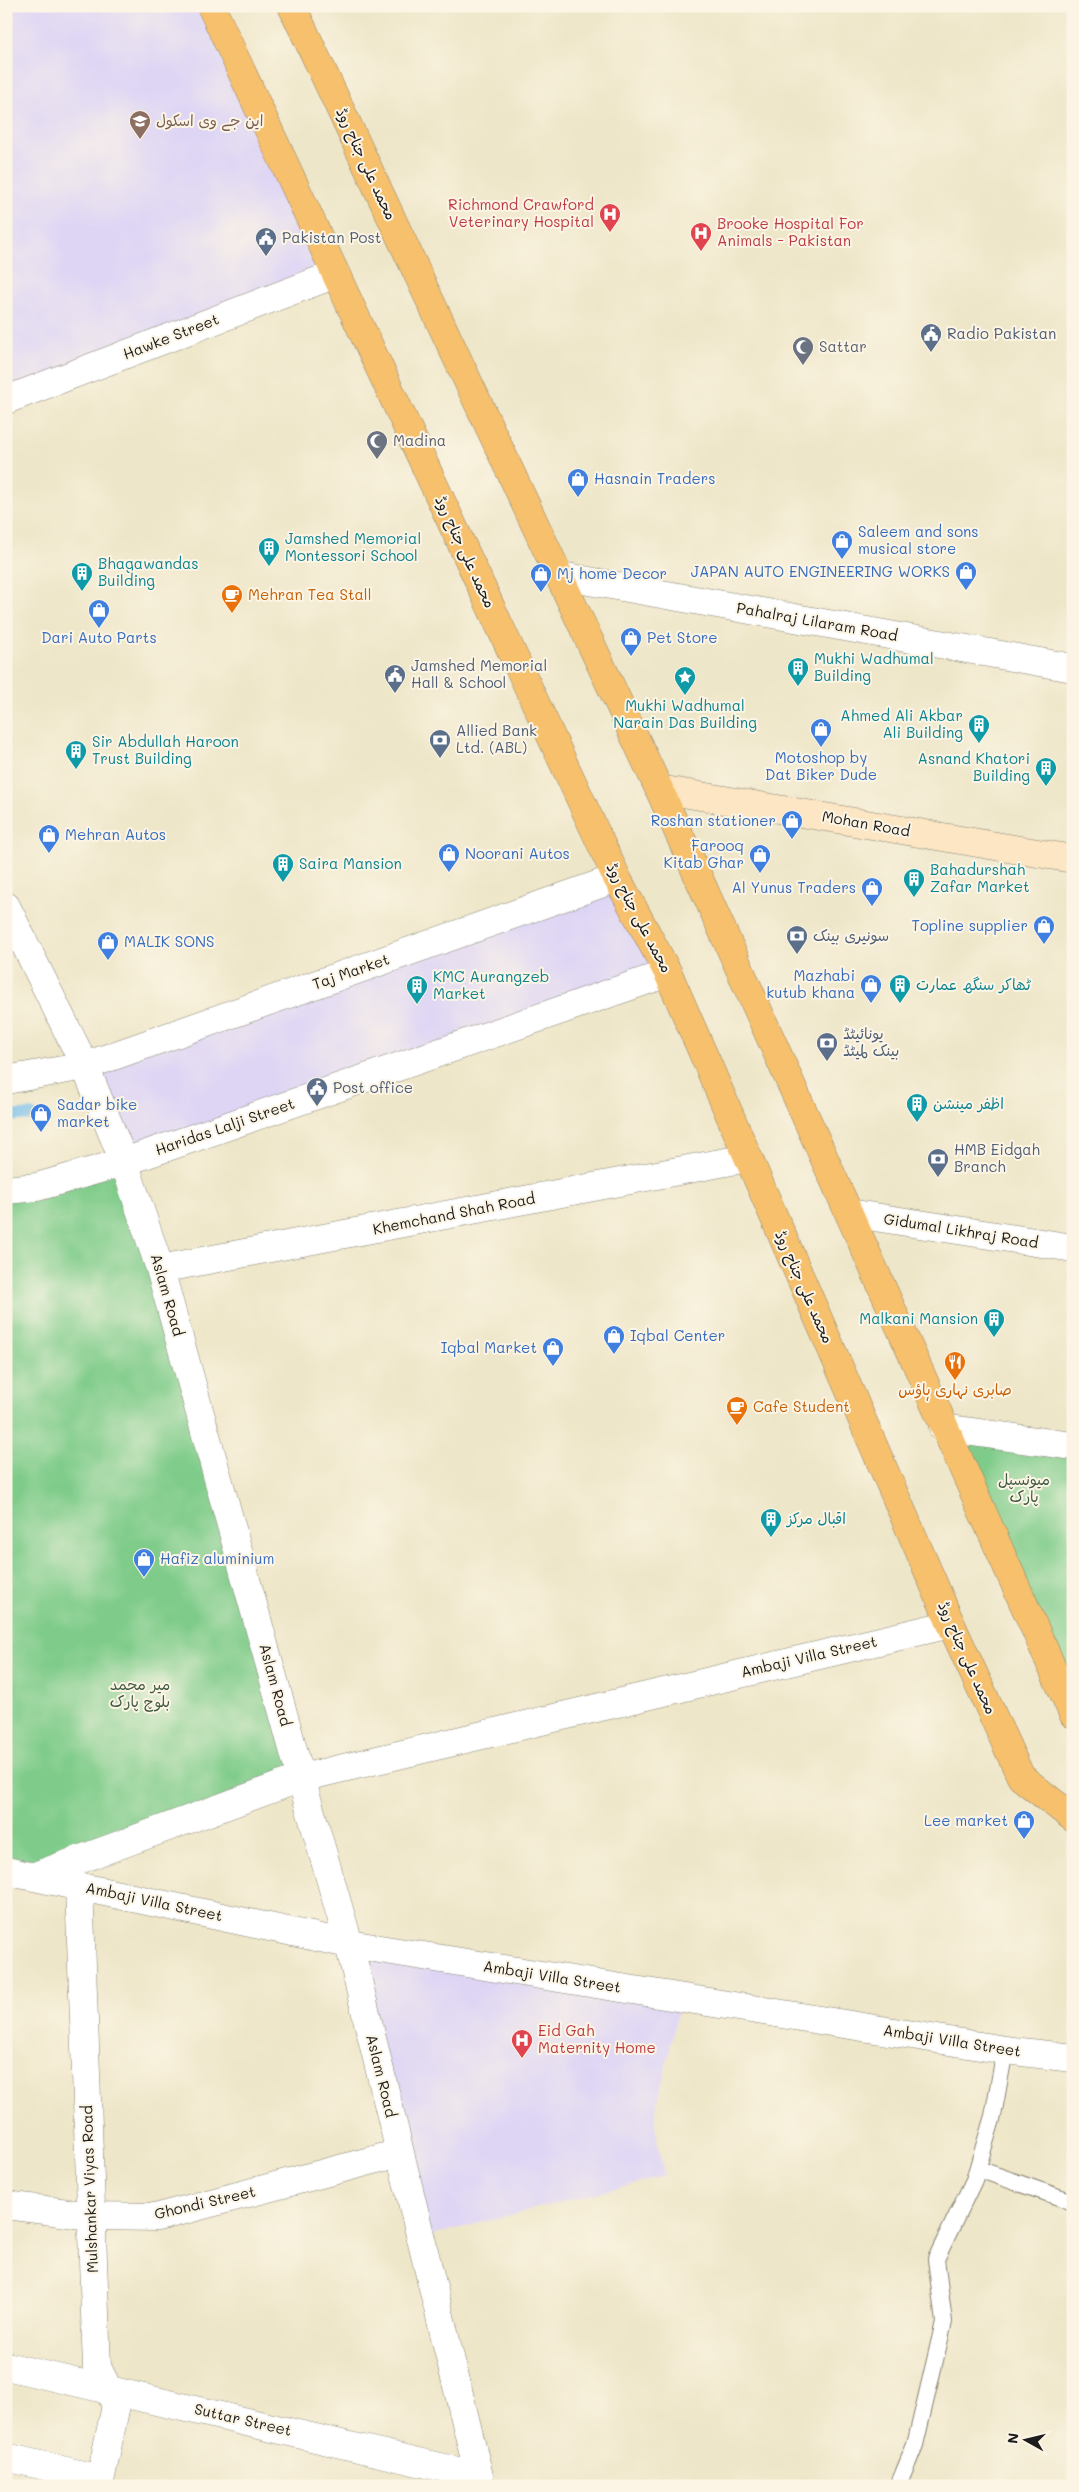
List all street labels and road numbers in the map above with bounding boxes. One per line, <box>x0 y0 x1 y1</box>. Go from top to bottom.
street label: محمد علی جناح روڈ <box>331 104 402 223</box>
street label: Hawke Street <box>120 309 222 364</box>
street label: محمد علی جناح روڈ <box>430 492 501 611</box>
street label: Pahalraj Lilaram Road <box>735 597 899 645</box>
street label: Mohan Road <box>821 805 912 841</box>
street label: محمد علی جناح روڈ <box>602 859 677 976</box>
street label: Taj Market <box>309 949 392 994</box>
street label: Haridas Lalji Street <box>152 1093 297 1159</box>
street label: Khemchand Shah Road <box>371 1187 537 1239</box>
street label: Gidumal Likhraj Road <box>882 1208 1040 1252</box>
street label: محمد علی جناح روڈ <box>770 1227 839 1347</box>
street label: Aslam Road <box>147 1251 189 1338</box>
street label: محمد علی جناح روڈ <box>933 1598 1002 1718</box>
street label: Ambaji Villa Street <box>739 1631 879 1681</box>
street label: Aslam Road <box>255 1641 297 1728</box>
street label: Ambaji Villa Street <box>84 1877 224 1925</box>
street label: Ambaji Villa Street <box>482 1955 623 1997</box>
street label: Ambaji Villa Street <box>882 2019 1023 2061</box>
street label: Aslam Road <box>362 2032 402 2119</box>
street label: Mulshankar Viyas Road <box>76 2105 102 2273</box>
street label: Ghondi Street <box>152 2181 257 2223</box>
street label: Suttar Street <box>193 2398 294 2440</box>

